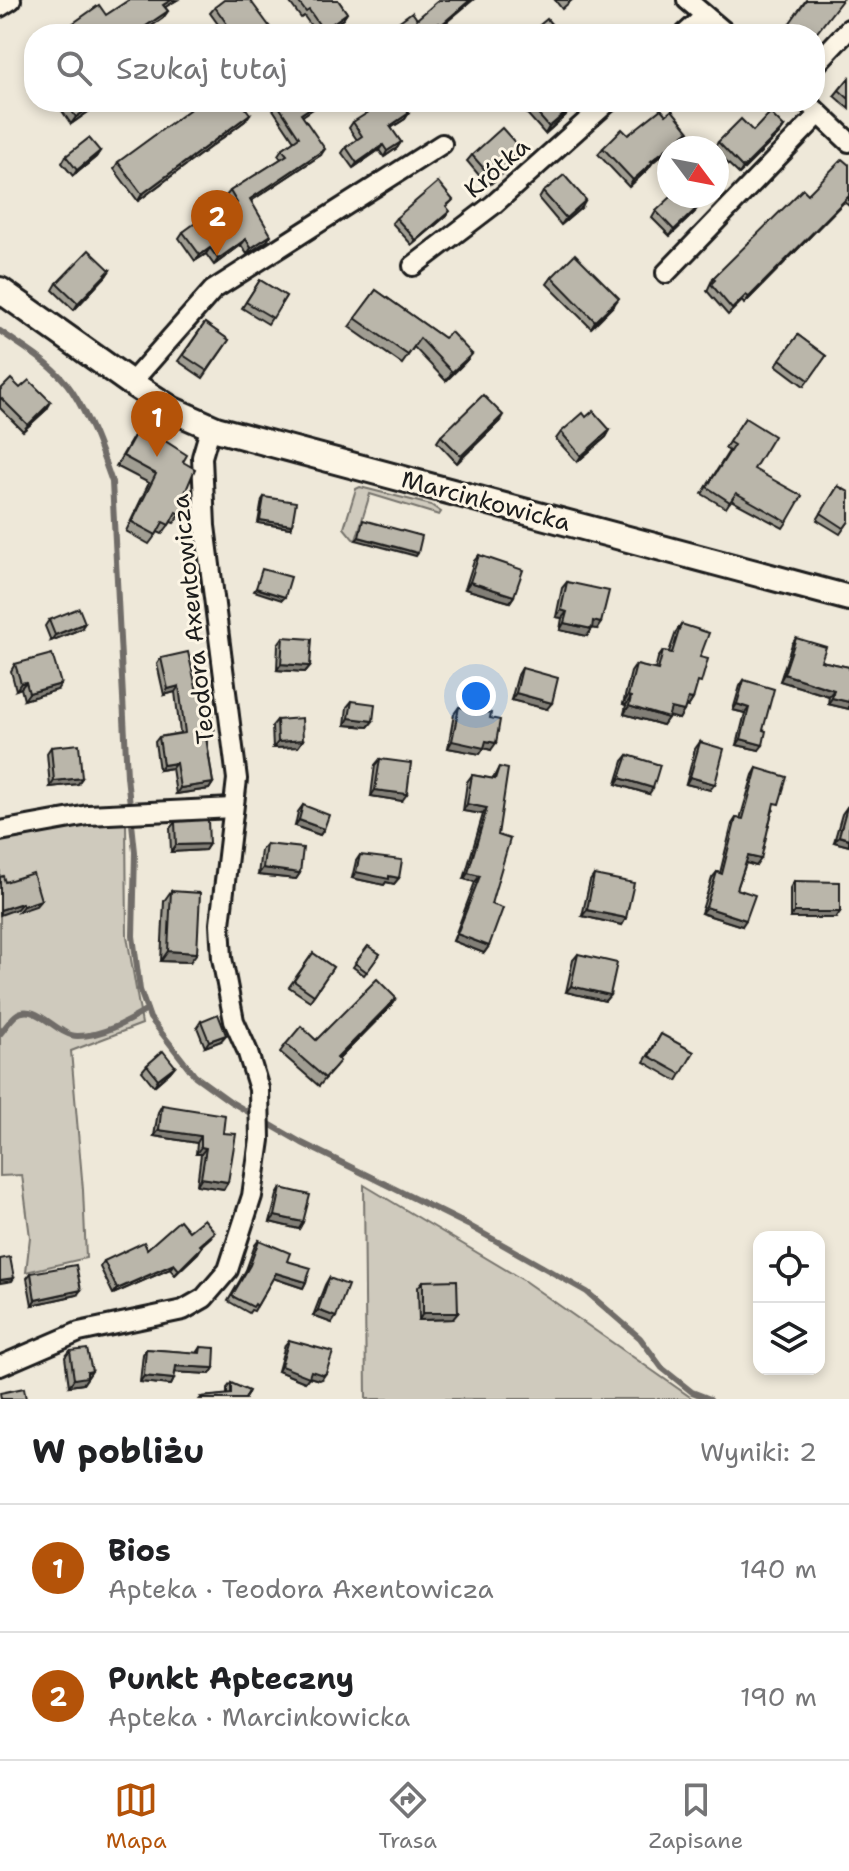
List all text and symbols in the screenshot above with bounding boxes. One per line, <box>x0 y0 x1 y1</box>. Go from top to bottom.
search box <box>24 24 825 112</box>
icon: search <box>52 46 96 90</box>
text: Szukaj tutaj <box>116 48 288 89</box>
street label: Krótka <box>457 131 537 205</box>
north arrow <box>657 136 729 208</box>
pin: 2 <box>191 190 243 256</box>
pin: 1 <box>131 391 183 457</box>
street label: Marcinkowicka <box>398 463 574 539</box>
street label: Teodora Axentowicza <box>164 492 222 745</box>
your location <box>456 676 496 716</box>
map controls <box>753 1231 825 1375</box>
button: locate <box>753 1231 825 1303</box>
button: layers <box>753 1303 825 1375</box>
text: W pobliżu <box>32 1428 205 1474</box>
text: Wyniki: 2 <box>700 1434 817 1469</box>
text: Bios <box>108 1530 171 1571</box>
text: 1 <box>52 1551 64 1586</box>
text: 140 m <box>740 1551 817 1586</box>
text: Apteka · Teodora Axentowicza <box>108 1571 494 1606</box>
text: Punkt Apteczny <box>108 1658 354 1699</box>
text: 2 <box>49 1679 67 1714</box>
text: 190 m <box>740 1679 817 1714</box>
text: Apteka · Marcinkowicka <box>108 1699 410 1734</box>
tab: Mapa <box>106 1778 167 1855</box>
tab: Trasa <box>378 1778 437 1855</box>
tab: Zapisane <box>649 1778 743 1855</box>

